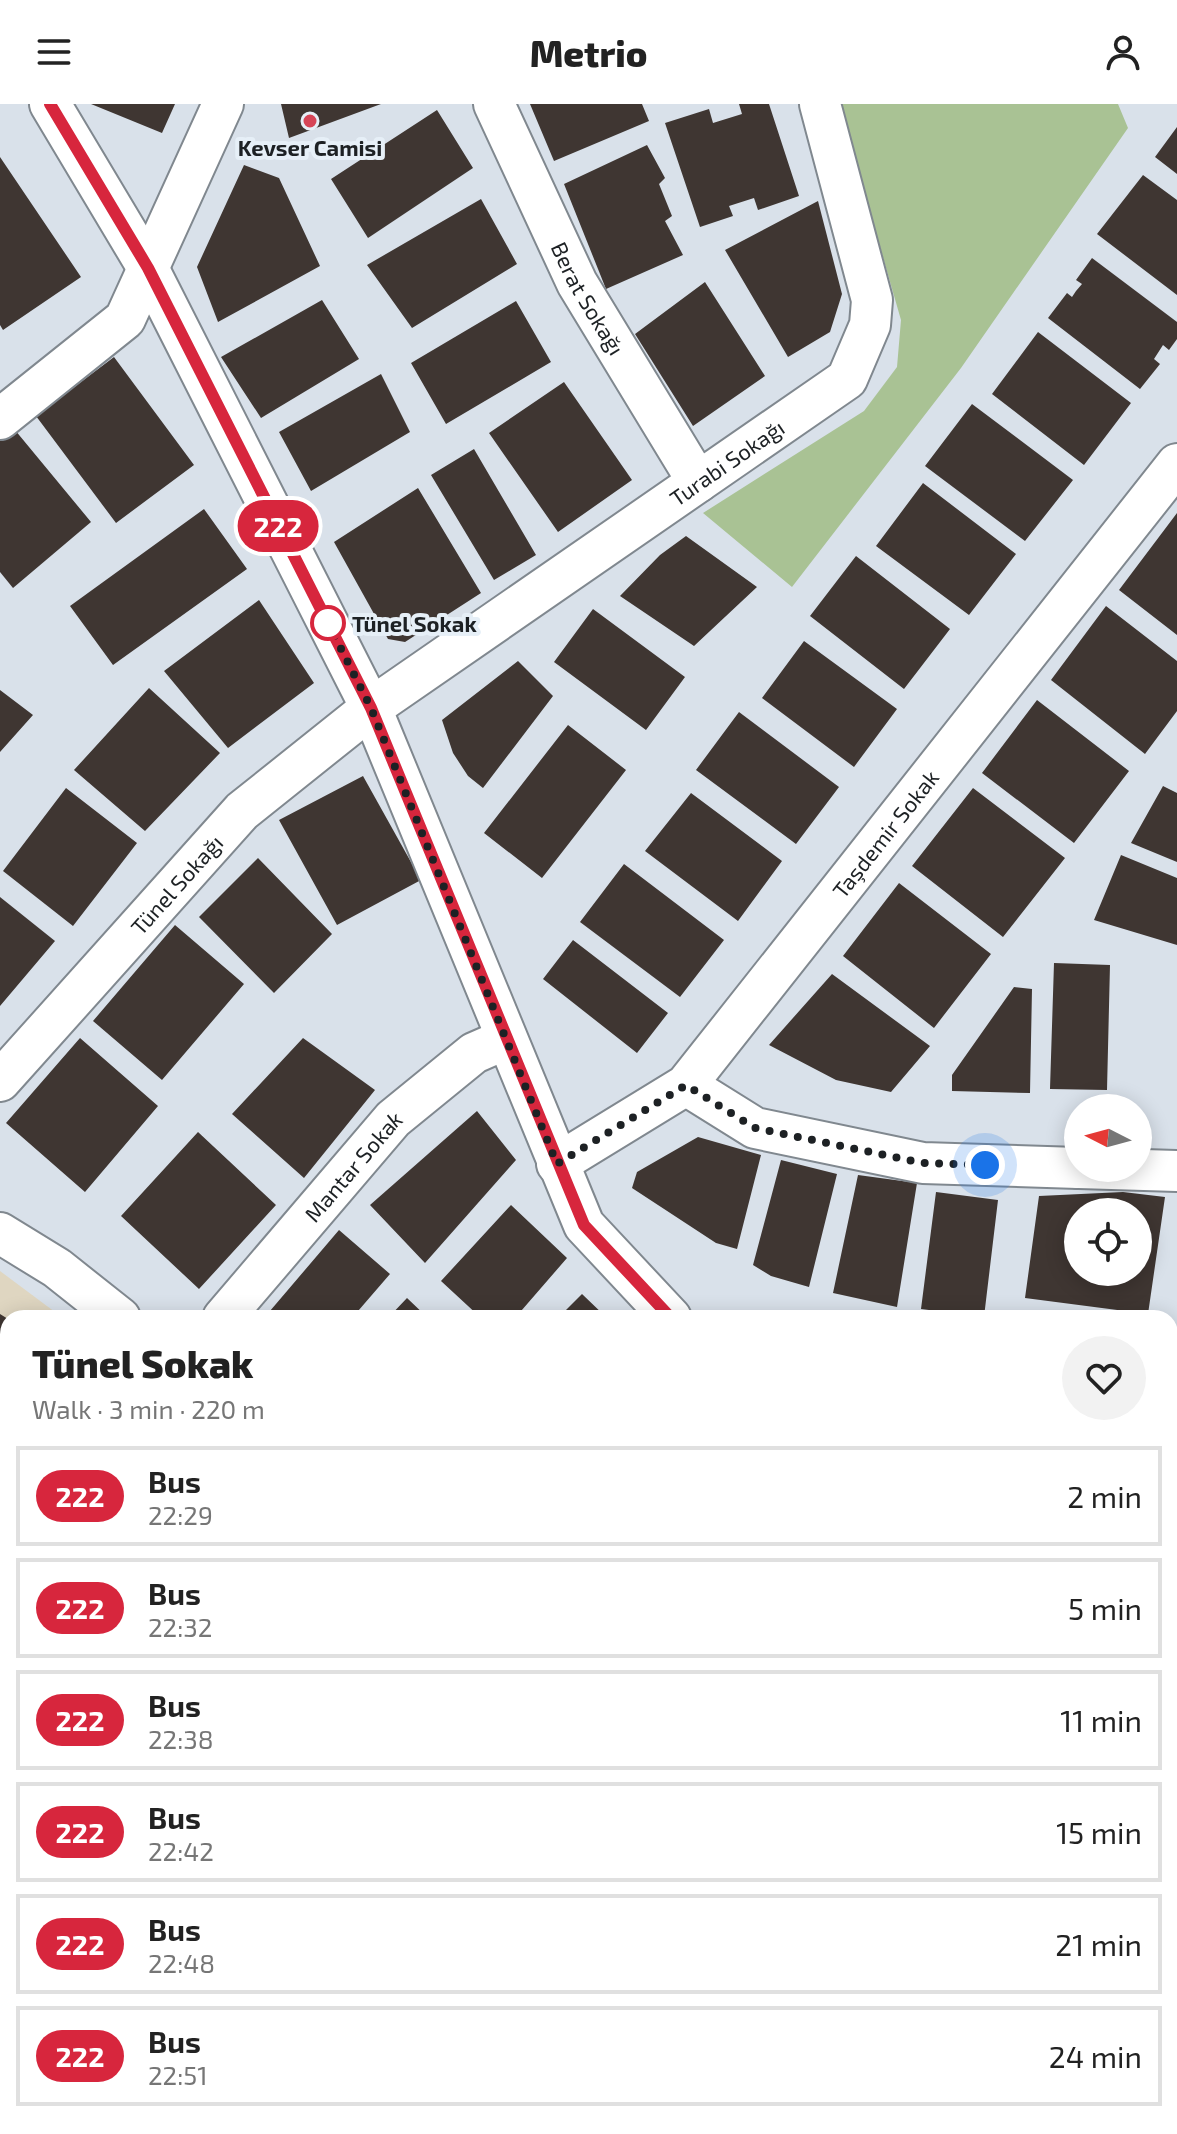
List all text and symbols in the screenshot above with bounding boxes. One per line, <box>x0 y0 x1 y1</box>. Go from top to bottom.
icon: menu <box>32 30 76 74</box>
icon: person <box>1101 30 1145 74</box>
text: Metrio <box>530 31 647 74</box>
marker: Kevser Camisi <box>301 112 319 130</box>
place label: Kevser Camisi <box>238 134 382 160</box>
street label: Berat Sokağı <box>547 238 630 359</box>
street label: Turabi Sokağı <box>665 414 789 511</box>
line badge: 222 <box>232 500 324 552</box>
text: 222 <box>254 509 302 543</box>
marker: Tünel Sokak <box>311 606 345 640</box>
place label: Tünel Sokak <box>352 610 477 636</box>
street label: Taşdemir Sokak <box>826 764 943 903</box>
street label: Tünel Sokağı <box>125 829 228 940</box>
north arrow <box>1064 1094 1152 1182</box>
map controls <box>1064 1094 1152 1286</box>
street label: Mantar Sokak <box>298 1105 407 1227</box>
your location <box>965 1145 1005 1185</box>
button: locate <box>1064 1198 1152 1286</box>
button: heart <box>1062 1336 1146 1420</box>
text: Tünel Sokak <box>32 1340 253 1386</box>
text: Walk · 3 min · 220 m <box>32 1393 265 1424</box>
text: Bus <box>148 1463 201 1499</box>
text: 2 min <box>1067 1478 1142 1514</box>
text: 222 <box>56 1479 104 1513</box>
text: 22:29 <box>148 1499 213 1530</box>
text: Bus <box>148 1575 201 1611</box>
text: 5 min <box>1068 1590 1142 1626</box>
text: 222 <box>56 1591 104 1625</box>
text: 22:32 <box>148 1611 212 1642</box>
text: Bus <box>148 1687 201 1723</box>
text: 11 min <box>1060 1702 1142 1738</box>
text: 222 <box>56 1703 104 1737</box>
text: 22:38 <box>148 1723 214 1754</box>
text: Bus <box>148 1799 201 1835</box>
text: 15 min <box>1056 1814 1142 1850</box>
text: 222 <box>56 1815 104 1849</box>
text: 22:42 <box>148 1835 214 1866</box>
text: Bus <box>148 1911 201 1947</box>
text: 21 min <box>1055 1926 1142 1962</box>
text: 222 <box>56 1927 104 1961</box>
text: 22:48 <box>148 1947 215 1978</box>
text: Bus <box>148 2023 201 2059</box>
text: 24 min <box>1049 2038 1142 2074</box>
text: 222 <box>56 2039 104 2073</box>
text: 22:51 <box>148 2059 208 2090</box>

